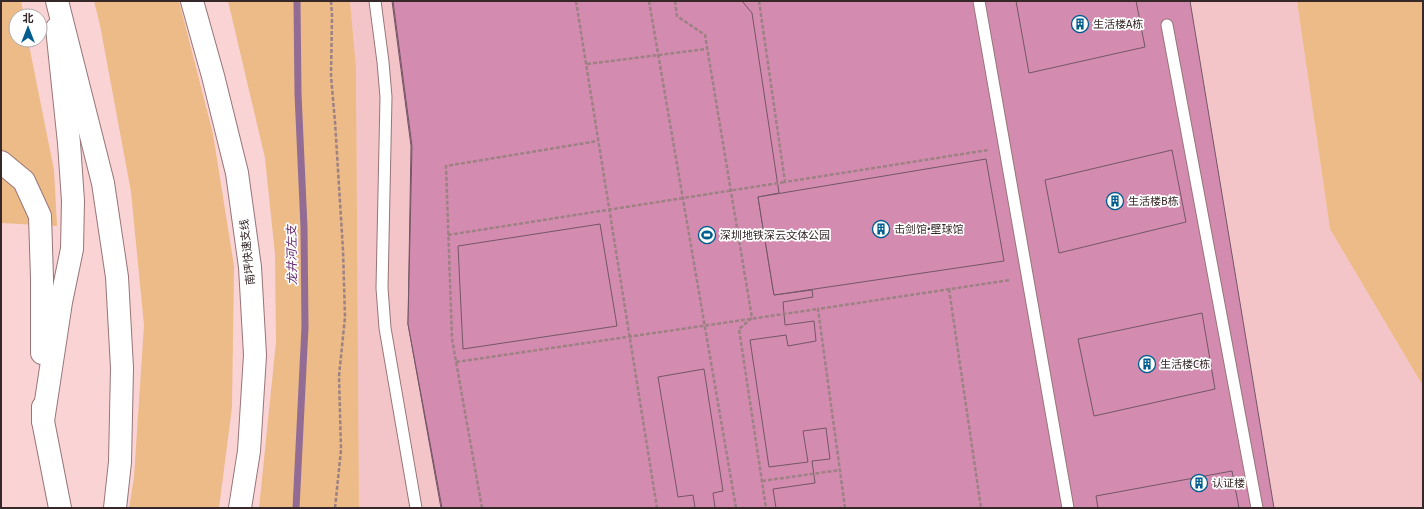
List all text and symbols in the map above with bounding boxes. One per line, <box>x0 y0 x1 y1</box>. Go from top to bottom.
north arrow <box>8 8 48 48</box>
text: 北 <box>23 12 34 25</box>
building icon: 生活楼A栋 <box>1070 14 1090 34</box>
place label: 生活楼A栋 <box>1093 18 1143 31</box>
building icon: 生活楼B栋 <box>1105 191 1125 211</box>
place label: 生活楼B栋 <box>1128 195 1179 208</box>
street label: 南坪快速支线 <box>238 218 257 285</box>
building icon: 击剑馆•壁球馆 <box>871 219 891 239</box>
water label: 龙井河左支 <box>284 223 300 285</box>
place label: 击剑馆•壁球馆 <box>894 223 964 236</box>
sports icon: 深圳地铁深云文体公园 <box>697 225 717 245</box>
place label: 深圳地铁深云文体公园 <box>720 229 830 242</box>
building icon: 生活楼C栋 <box>1137 354 1157 374</box>
place label: 生活楼C栋 <box>1160 358 1210 371</box>
building icon: 认证楼 <box>1189 473 1209 493</box>
place label: 认证楼 <box>1212 477 1245 490</box>

